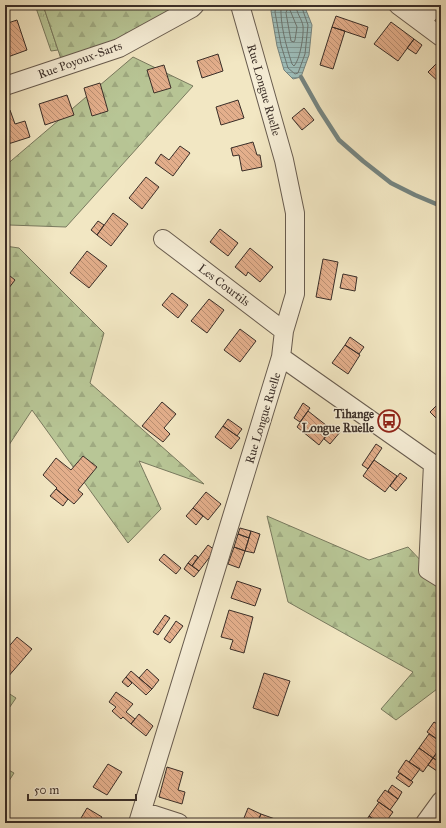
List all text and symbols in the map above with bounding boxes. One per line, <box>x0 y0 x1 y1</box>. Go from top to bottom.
street label: Rue Poyoux-Sarts <box>36 38 124 82</box>
street label: Rue Longue Ruelle <box>243 43 284 138</box>
street label: Les Courtils <box>195 261 253 309</box>
street label: Rue Longue Ruelle <box>242 371 284 466</box>
place label: Tihange Longue Ruelle <box>302 407 374 436</box>
bus stop icon: Tihange Longue Ruelle <box>376 408 402 434</box>
scale bar <box>28 776 136 802</box>
text: 50 m <box>34 783 59 797</box>

